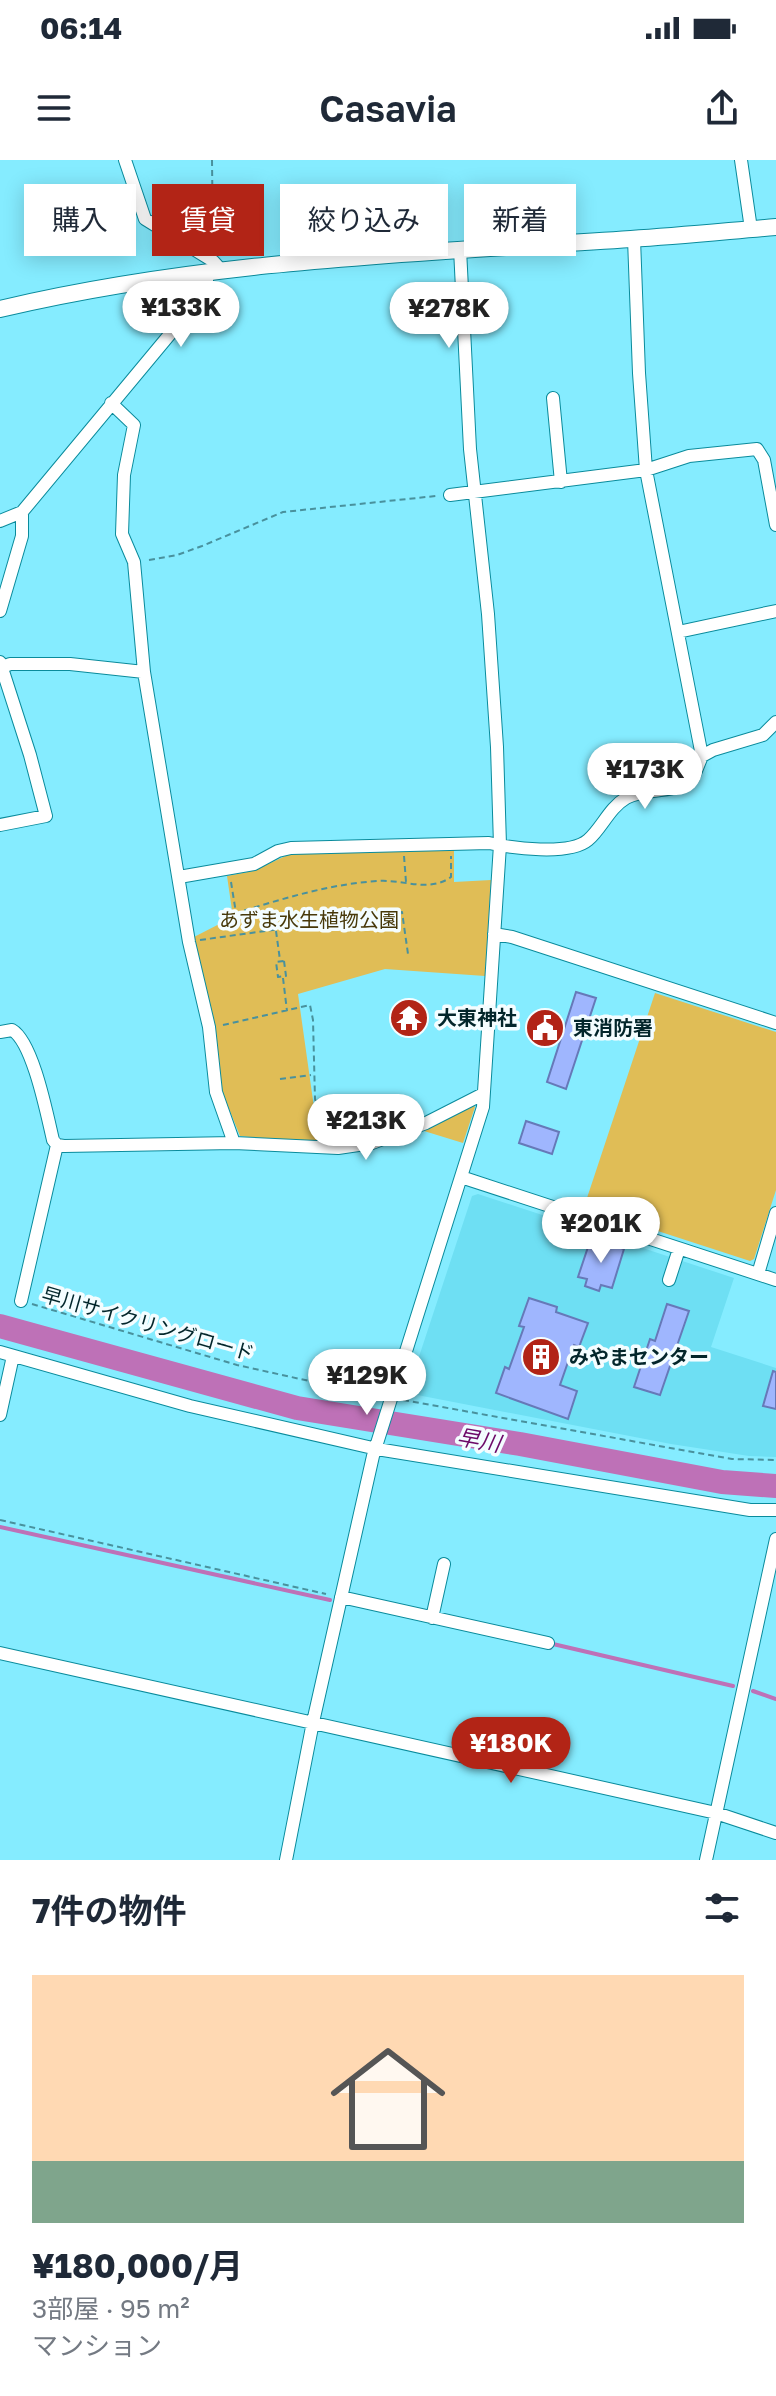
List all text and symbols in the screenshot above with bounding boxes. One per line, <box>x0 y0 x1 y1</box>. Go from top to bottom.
text: 06:14 <box>40 10 122 46</box>
icon: menu <box>32 86 76 130</box>
icon: share <box>700 86 744 130</box>
text: Casavia <box>319 87 457 130</box>
chip: 購入 <box>24 184 136 256</box>
chip: 賃貸 <box>152 184 264 256</box>
chip: 絞り込み <box>280 184 448 256</box>
chip: 新着 <box>464 184 576 256</box>
pin: ¥133K <box>125 281 237 349</box>
pin: ¥278K <box>393 282 505 350</box>
text: ¥133K <box>140 291 222 322</box>
text: ¥278K <box>408 292 490 323</box>
pin: ¥173K <box>589 743 701 811</box>
text: ¥173K <box>605 753 685 784</box>
park label: あずま水生植物公園 <box>219 907 399 931</box>
temple icon: 大東神社 <box>388 997 430 1039</box>
place label: 大東神社 <box>437 1005 517 1029</box>
public building icon: 東消防署 <box>524 1007 566 1049</box>
place label: 東消防署 <box>573 1015 653 1039</box>
pin: ¥213K <box>310 1094 422 1162</box>
text: ¥213K <box>325 1104 407 1135</box>
pin: ¥201K <box>545 1197 657 1265</box>
text: ¥201K <box>560 1207 642 1238</box>
street label: 早川サイクリングロード <box>39 1281 257 1365</box>
building icon: みやまセンター <box>520 1336 562 1378</box>
place label: みやまセンター <box>569 1344 709 1368</box>
pin: ¥129K <box>311 1349 423 1417</box>
text: ¥129K <box>326 1359 408 1390</box>
water label: 早川 <box>455 1422 505 1457</box>
pin: ¥180K <box>455 1717 567 1785</box>
text: ¥180K <box>470 1727 552 1758</box>
icon: filters <box>700 1886 744 1930</box>
text: 7件の物件 <box>32 1890 187 1930</box>
icon: home <box>316 2027 460 2171</box>
text: ¥180,000/月 <box>32 2245 243 2285</box>
text: 3部屋 · 95 m² <box>32 2293 190 2324</box>
text: マンション <box>32 2330 162 2361</box>

